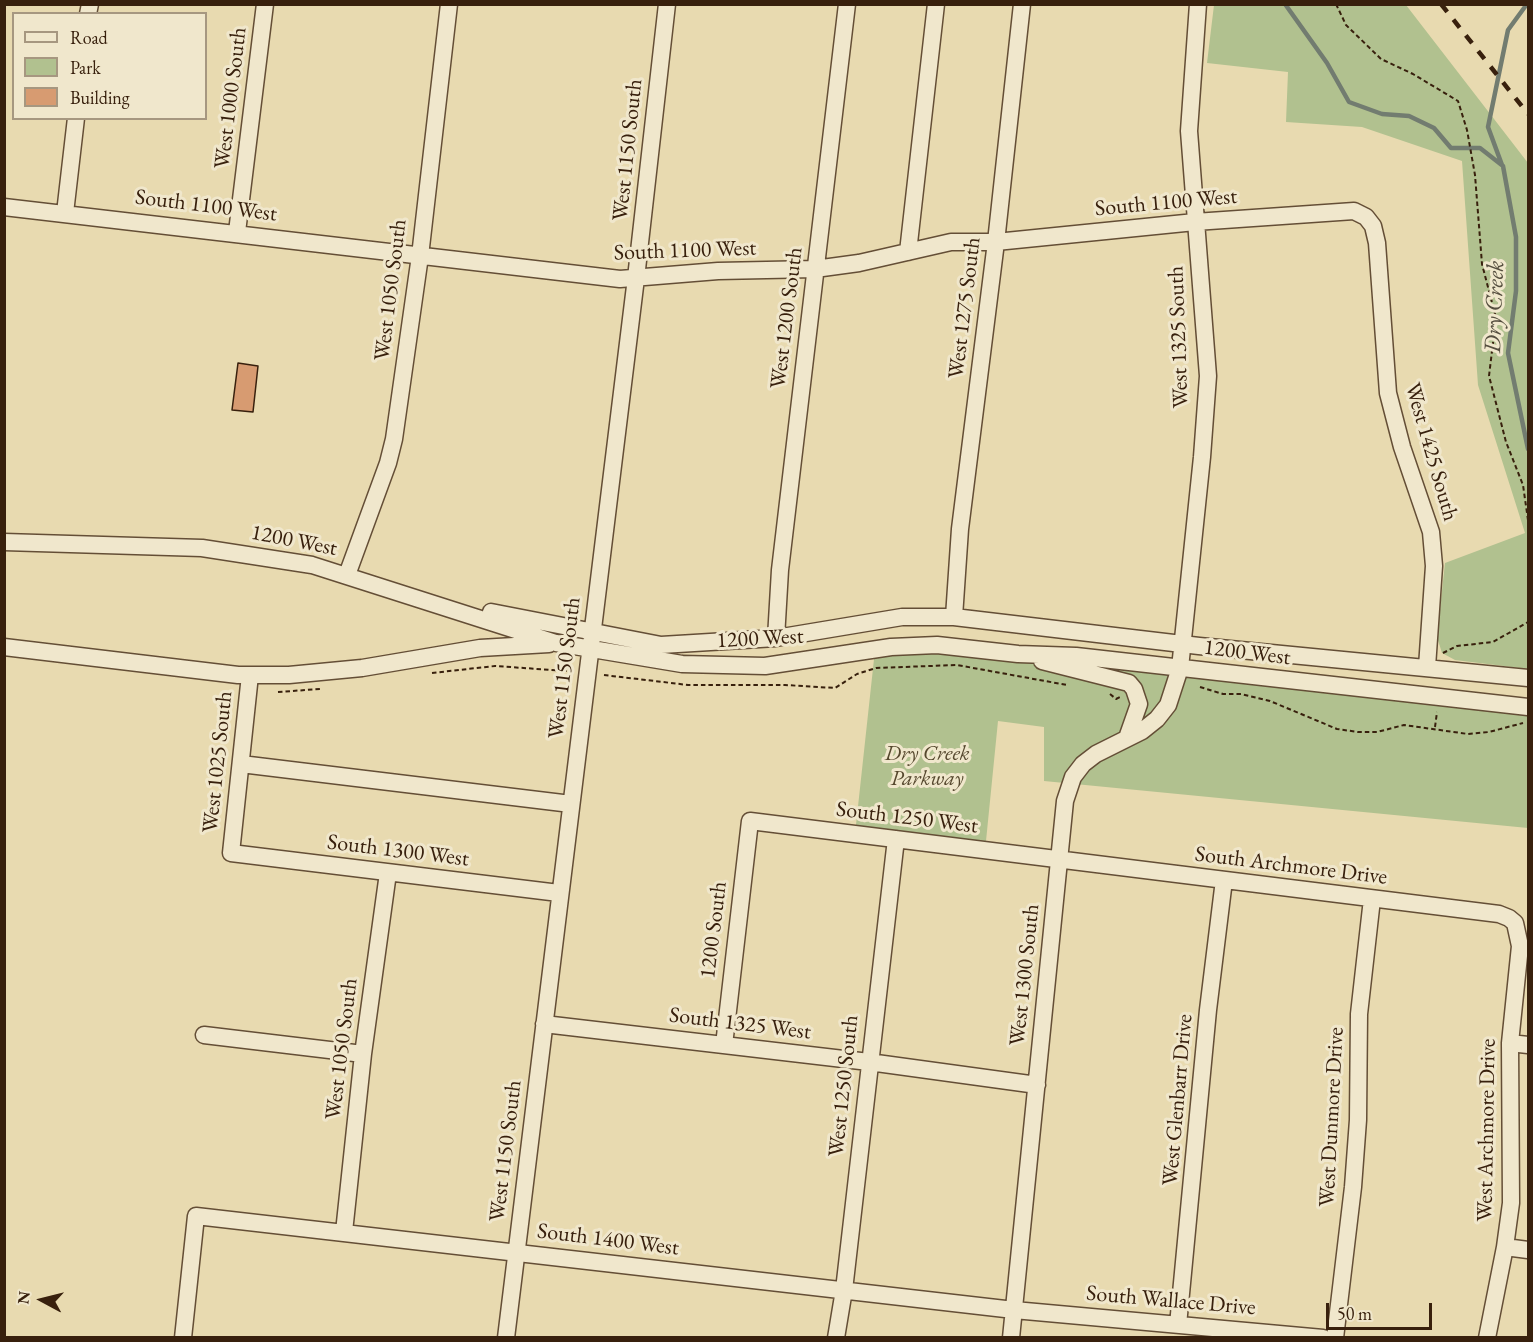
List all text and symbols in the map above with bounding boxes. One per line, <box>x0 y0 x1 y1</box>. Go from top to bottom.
legend <box>12 12 207 120</box>
text: Road <box>70 26 108 49</box>
street label: West 1000 South <box>209 26 253 170</box>
text: Park <box>70 56 101 79</box>
street label: West 1150 South <box>607 78 649 222</box>
text: Building <box>70 86 130 109</box>
street label: South 1100 West <box>134 184 278 228</box>
street label: South 1100 West <box>1094 184 1238 222</box>
street label: West 1050 South <box>369 218 413 362</box>
street label: South 1100 West <box>613 235 757 267</box>
street label: West 1275 South <box>943 236 987 380</box>
street label: West 1200 South <box>765 246 809 390</box>
water label: Dry Creek <box>1479 260 1511 354</box>
street label: West 1325 South <box>1163 265 1195 409</box>
street label: West 1425 South <box>1399 380 1463 524</box>
street label: 1200 West <box>249 520 339 562</box>
street label: West 1150 South <box>543 596 587 740</box>
street label: 1200 West <box>716 624 804 654</box>
street label: 1200 West <box>1202 635 1292 671</box>
street label: West 1025 South <box>197 690 239 834</box>
park label: Dry Creek Parkway <box>885 741 969 792</box>
street label: South 1250 West <box>835 796 979 840</box>
street label: South 1300 West <box>326 829 470 873</box>
street label: South Archmore Drive <box>1193 841 1389 891</box>
street label: 1200 South <box>695 880 733 980</box>
street label: West 1300 South <box>1004 903 1046 1047</box>
street label: West 1050 South <box>320 977 364 1121</box>
street label: South 1325 West <box>668 1002 812 1046</box>
street label: West Glenbarr Drive <box>1157 1013 1199 1187</box>
street label: West 1250 South <box>823 1014 865 1158</box>
street label: West Dunmore Drive <box>1314 1026 1350 1208</box>
street label: West Archmore Drive <box>1472 1038 1502 1222</box>
street label: West 1150 South <box>484 1079 528 1223</box>
street label: South 1400 West <box>536 1218 680 1262</box>
north arrow <box>12 1270 72 1330</box>
street label: South Wallace Drive <box>1085 1280 1257 1322</box>
text: N <box>12 1290 35 1305</box>
scale bar <box>1329 1291 1436 1329</box>
text: 50 m <box>1337 1302 1372 1325</box>

